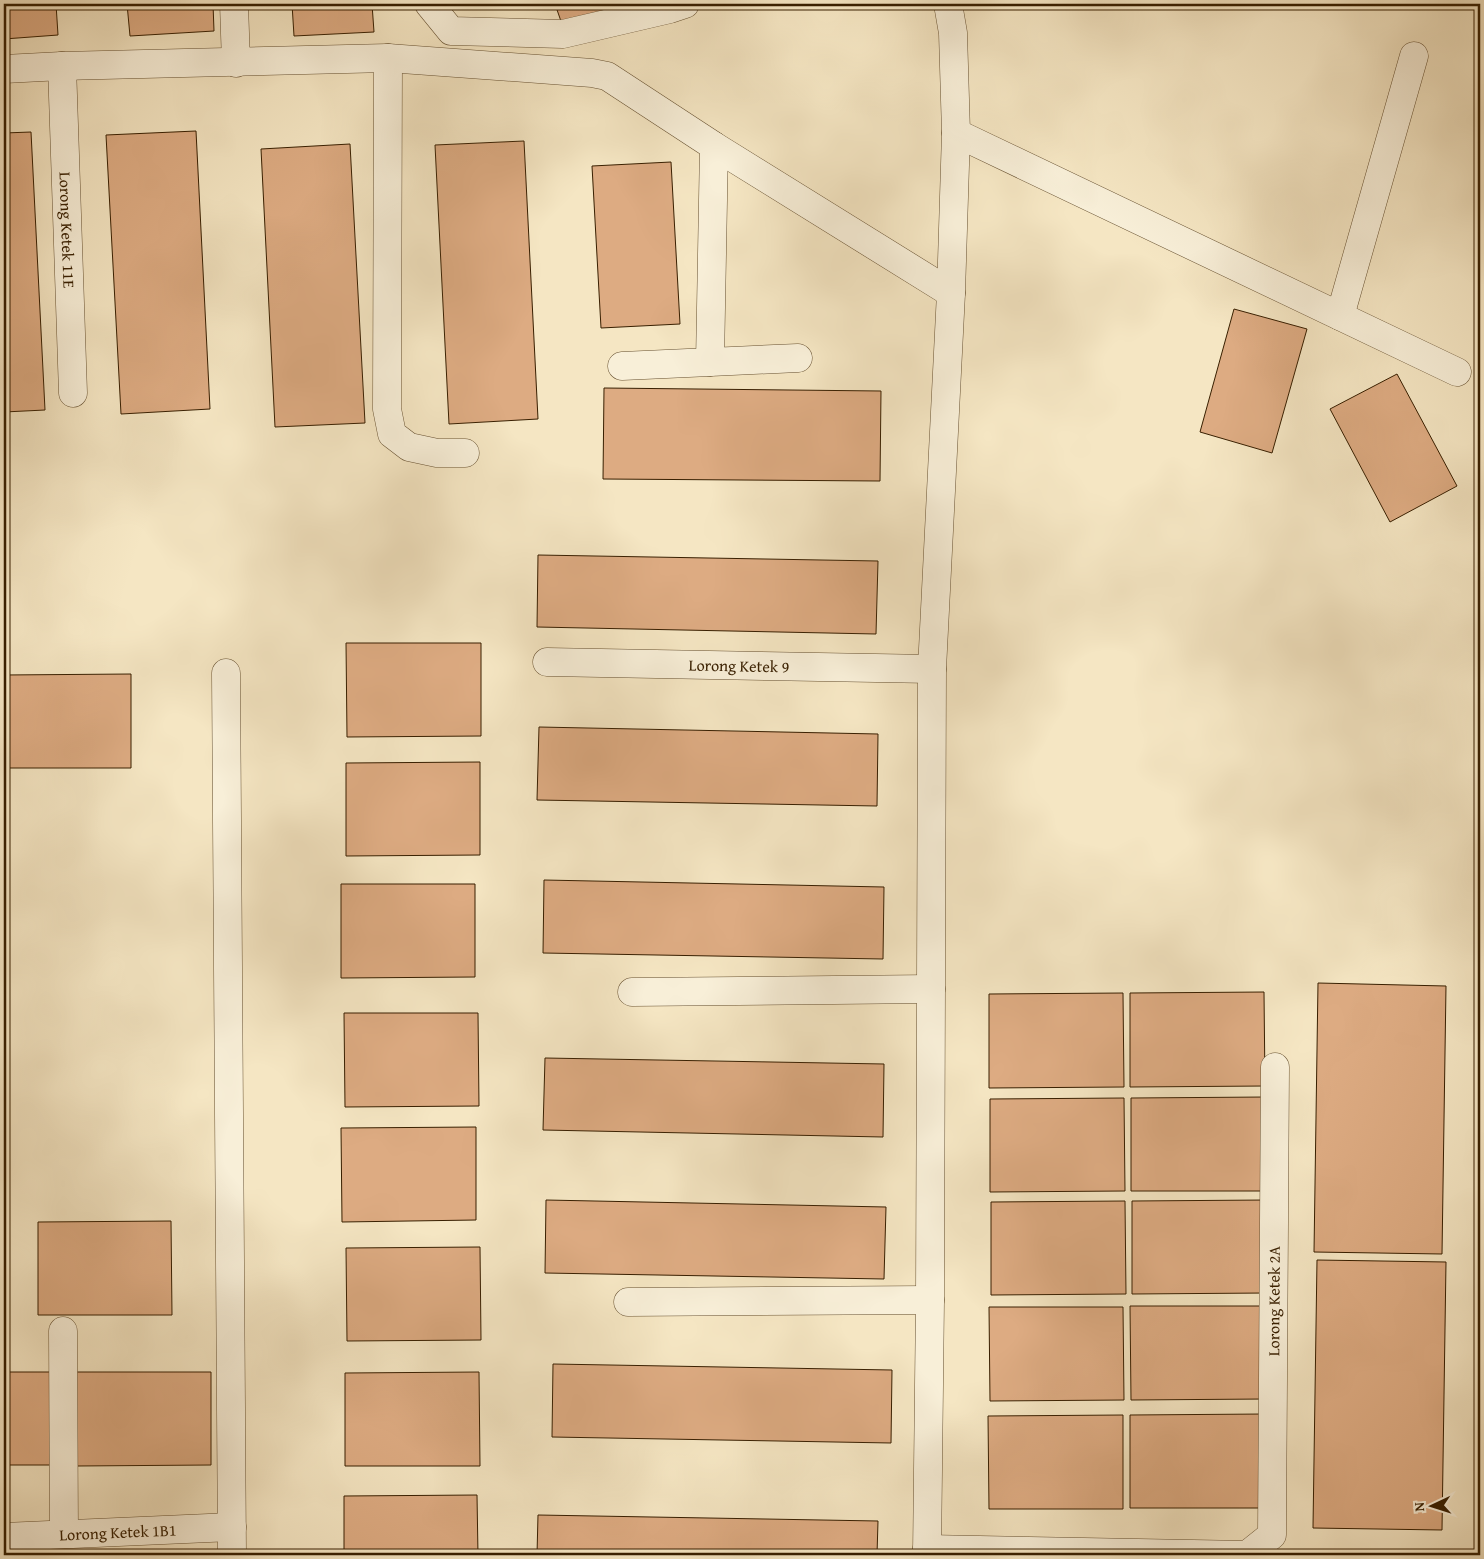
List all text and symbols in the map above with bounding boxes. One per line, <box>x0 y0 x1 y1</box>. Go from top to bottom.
street label: Lorong Ketek 11E <box>54 171 81 288</box>
street label: Lorong Ketek 9 <box>689 653 790 678</box>
street label: Lorong Ketek 2A <box>1261 1246 1286 1356</box>
north arrow <box>1406 1482 1456 1532</box>
text: N <box>1409 1501 1429 1512</box>
street label: Lorong Ketek 1B1 <box>59 1517 177 1547</box>

